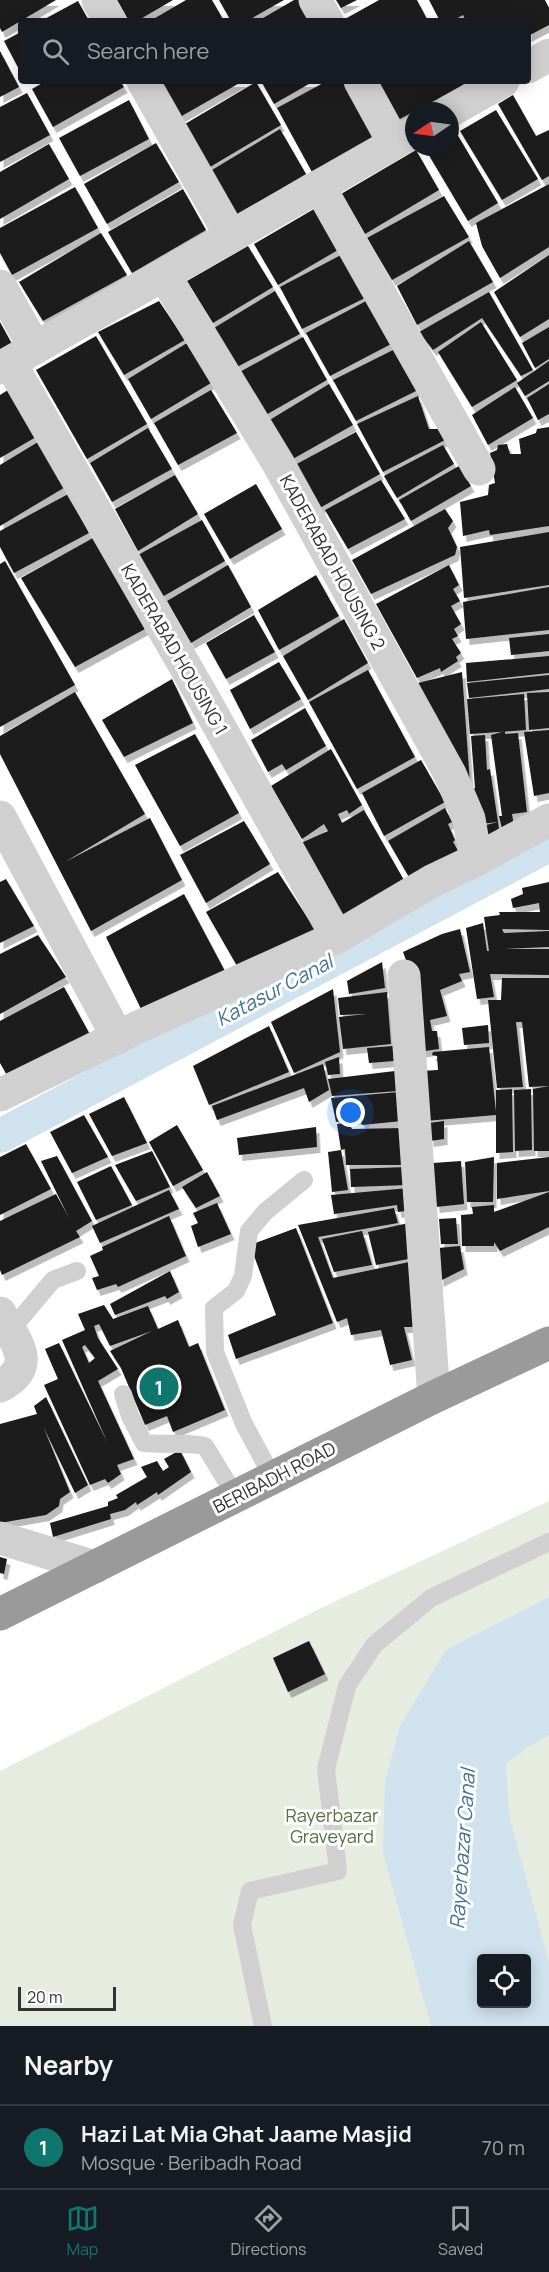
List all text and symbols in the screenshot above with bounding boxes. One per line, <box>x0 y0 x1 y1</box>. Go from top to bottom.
search box <box>18 18 531 84</box>
icon: search <box>39 35 72 68</box>
text: Search here <box>87 36 209 66</box>
north arrow <box>405 102 459 156</box>
street label: KADERABAD HOUSING 2 <box>275 470 391 654</box>
street label: KADERABAD HOUSING 1 <box>116 559 234 739</box>
water label: Katasur Canal <box>211 947 339 1032</box>
your location <box>336 1098 365 1127</box>
pin: 1 <box>140 1364 178 1410</box>
street label: BERIBADH ROAD <box>208 1436 340 1518</box>
water label: Rayerbazar Canal <box>443 1766 481 1930</box>
park label: Rayerbazar Graveyard <box>285 1803 379 1848</box>
map controls <box>477 1954 531 2008</box>
button: locate <box>477 1954 531 2008</box>
scale bar <box>18 1984 116 2012</box>
text: 20 m <box>27 1986 63 2008</box>
text: Nearby <box>24 2047 113 2083</box>
text: Hazi Lat Mia Ghat Jaame Masjid <box>81 2119 412 2149</box>
text: 1 <box>39 2134 48 2161</box>
text: 70 m <box>482 2134 525 2161</box>
text: Mosque · Beribadh Road <box>81 2149 302 2176</box>
tab: Map <box>66 2202 99 2260</box>
tab: Directions <box>231 2202 306 2260</box>
tab: Saved <box>438 2202 483 2260</box>

